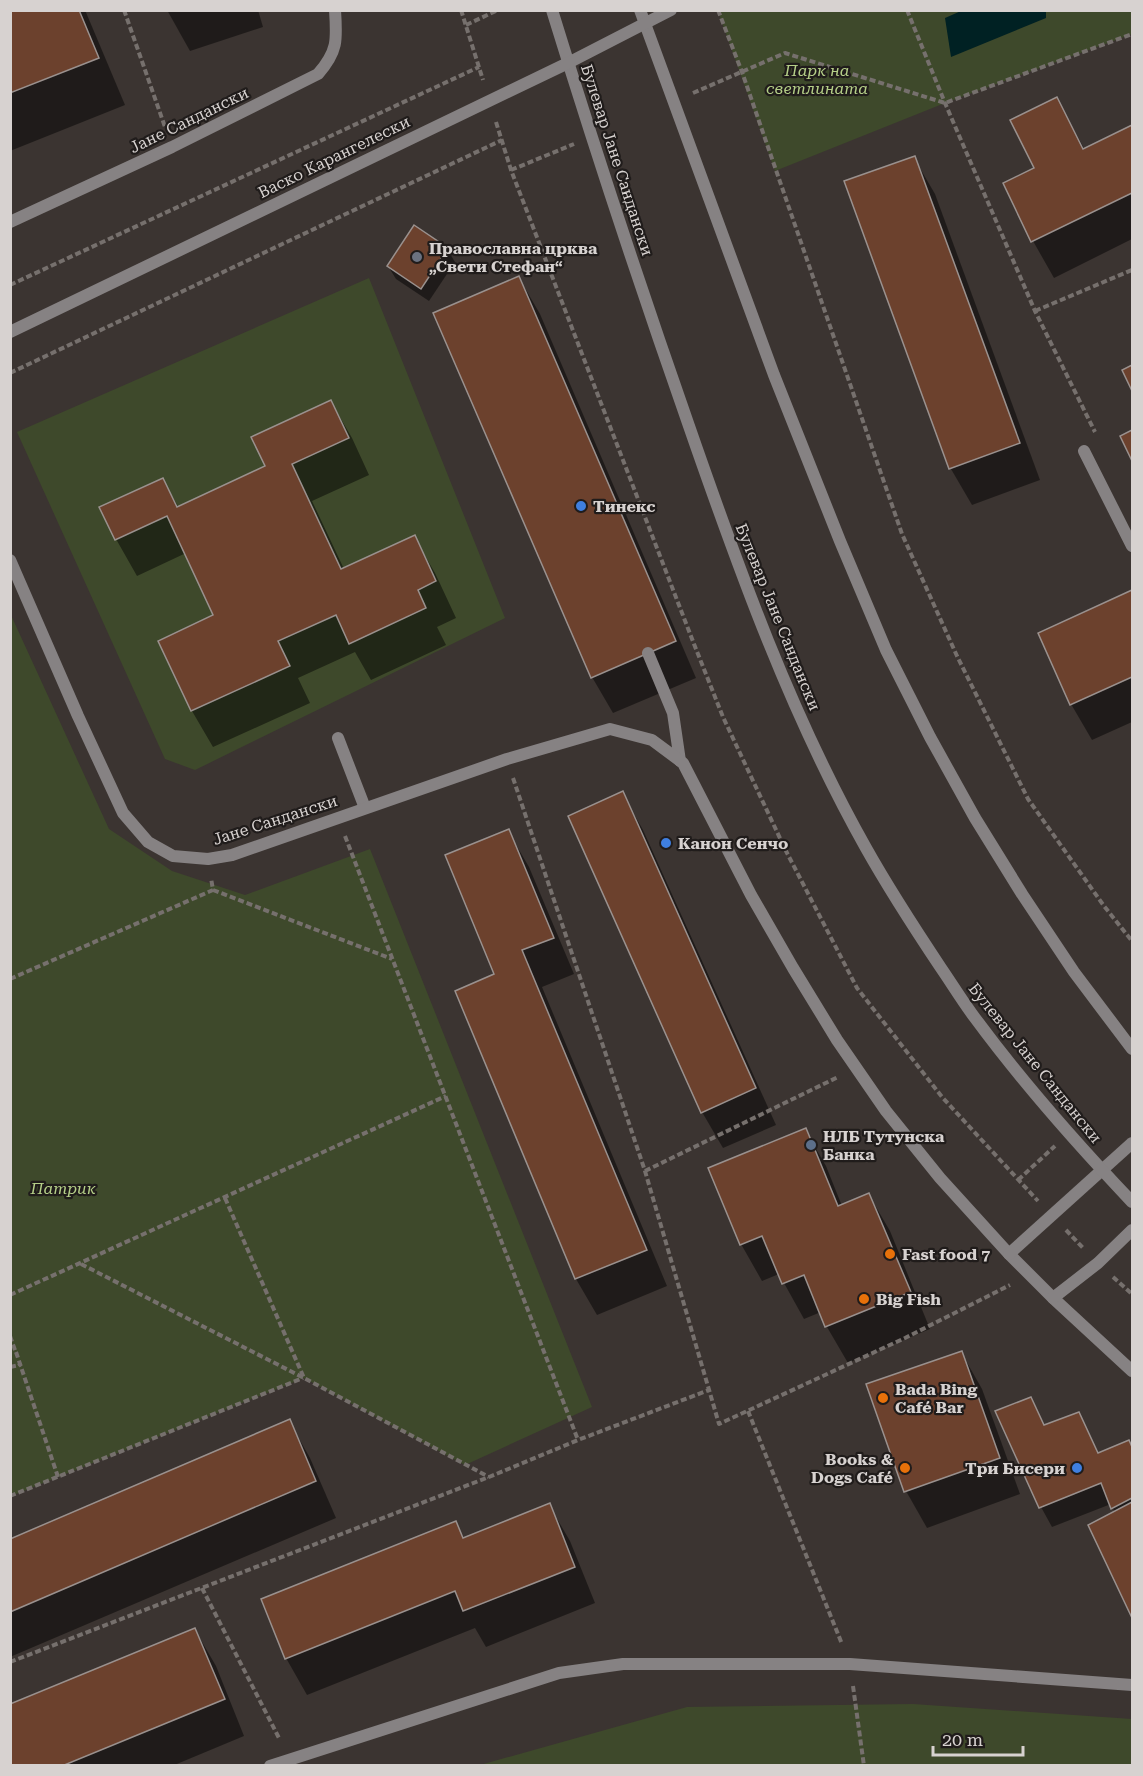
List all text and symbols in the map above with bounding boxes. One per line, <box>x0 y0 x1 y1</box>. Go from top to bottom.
park label: Парк на светлината <box>766 61 868 98</box>
street label: Булевар Јане Сандански <box>577 62 657 258</box>
street label: Јане Сандански <box>126 83 252 157</box>
street label: Васко Карангелески <box>255 112 413 202</box>
place label: Православна црква „Свети Стефан“ <box>429 239 598 276</box>
marker: Православна црква „Свети Стефан“ <box>410 250 424 264</box>
place label: Тинекс <box>593 497 656 516</box>
marker: Тинекс <box>574 499 588 513</box>
street label: Булевар Јане Сандански <box>732 521 824 714</box>
street label: Јане Сандански <box>210 791 340 849</box>
place label: Канон Сенчо <box>678 834 788 853</box>
marker: Канон Сенчо <box>659 836 673 850</box>
street label: Булевар Јане Сандански <box>965 979 1106 1147</box>
place label: НЛБ Тутунска Банка <box>823 1127 945 1164</box>
marker: НЛБ Тутунска Банка <box>804 1138 818 1152</box>
park label: Патрик <box>29 1179 96 1198</box>
place label: Fast food 7 <box>902 1245 990 1264</box>
marker: Fast food 7 <box>883 1247 897 1261</box>
place label: Big Fish <box>876 1290 941 1309</box>
marker: Big Fish <box>857 1292 871 1306</box>
place label: Bada Bing Café Bar <box>895 1380 977 1417</box>
marker: Bada Bing Café Bar <box>876 1391 890 1405</box>
place label: Books & Dogs Café <box>811 1450 893 1487</box>
place label: Три Бисери <box>965 1459 1065 1478</box>
marker: Books & Dogs Café <box>898 1461 912 1475</box>
marker: Три Бисери <box>1070 1461 1084 1475</box>
scale bar <box>933 1719 1023 1757</box>
text: 20 m <box>942 1729 983 1750</box>

